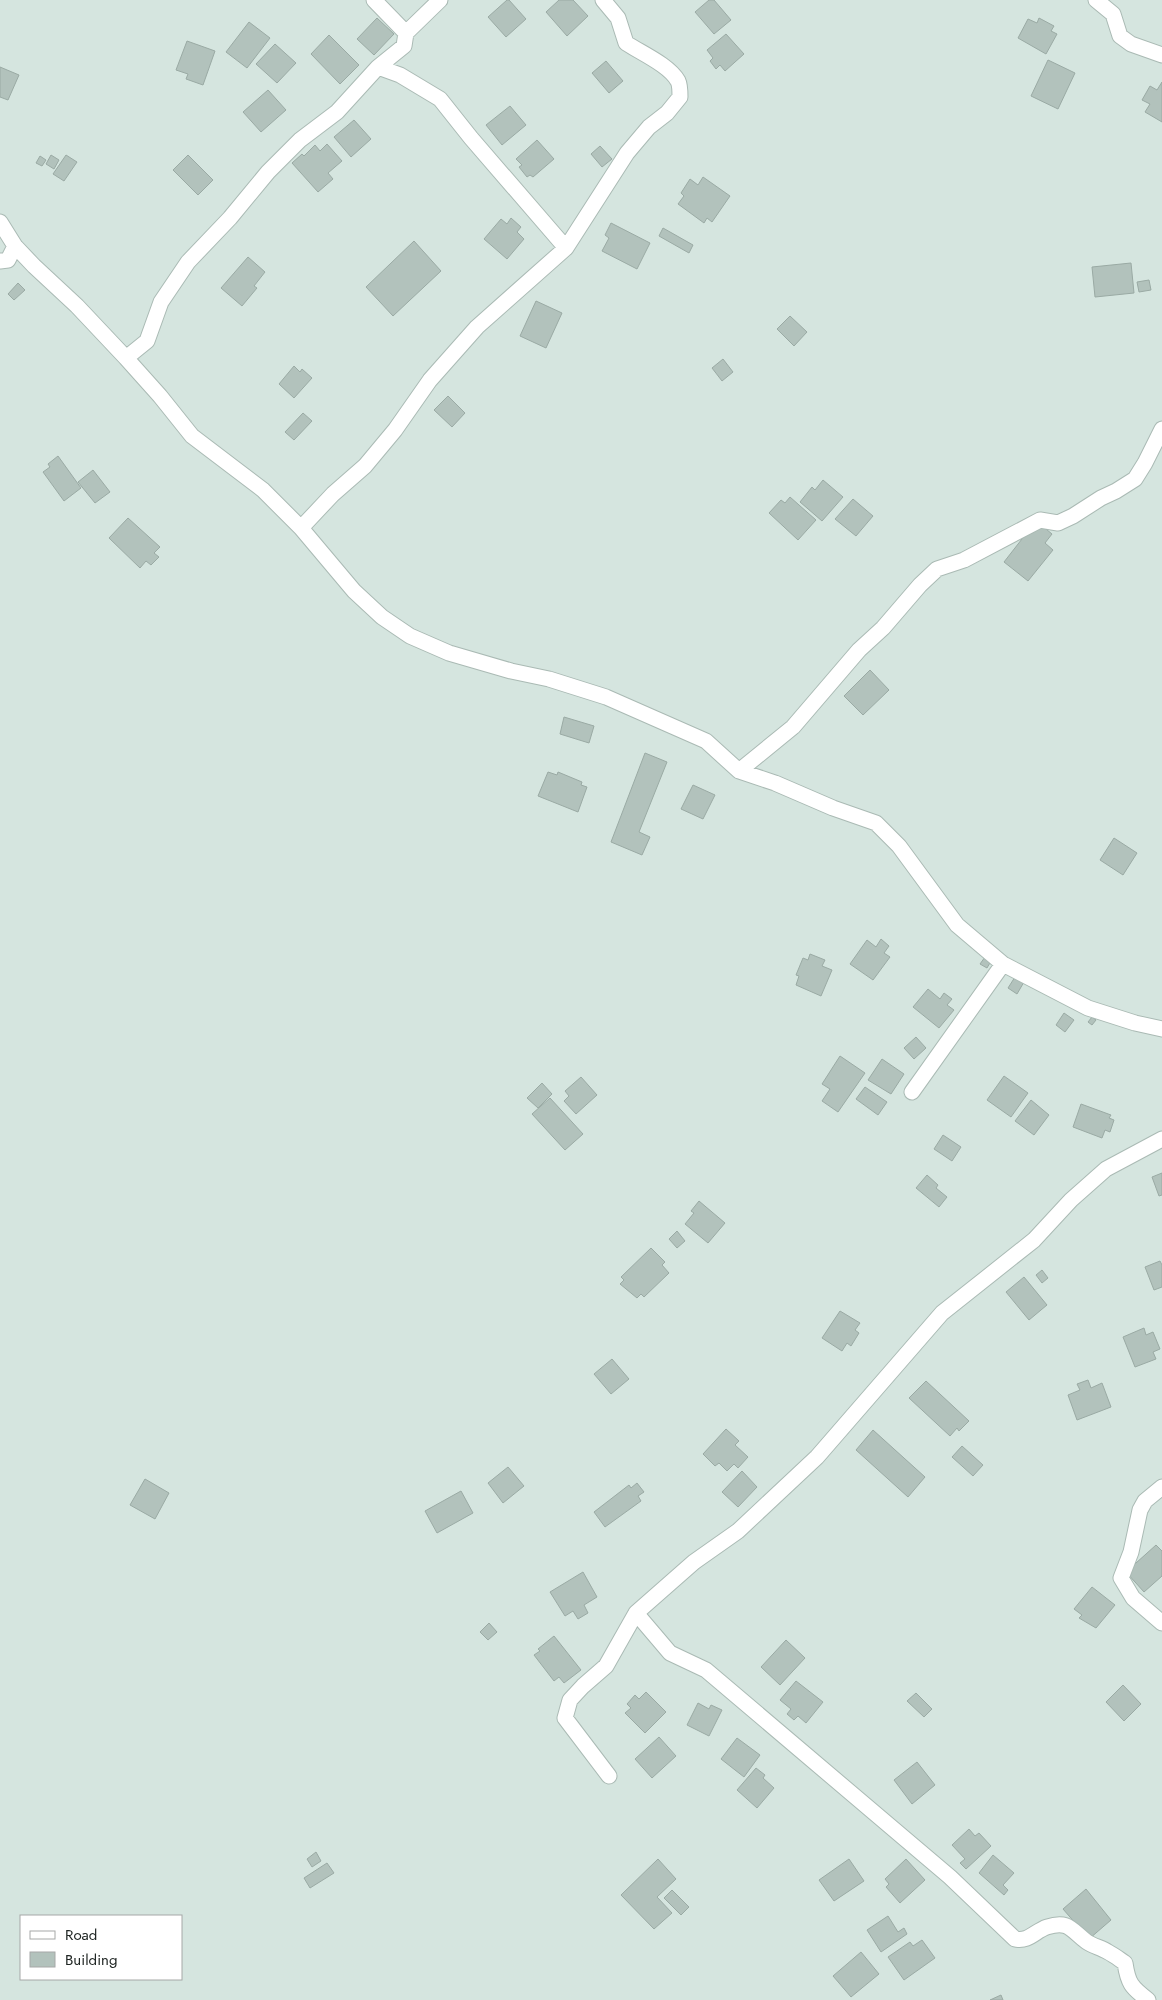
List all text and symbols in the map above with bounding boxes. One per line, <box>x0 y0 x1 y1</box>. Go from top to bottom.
legend <box>20 1915 182 1980</box>
text: Road <box>65 1924 97 1946</box>
text: Building <box>65 1949 117 1971</box>

